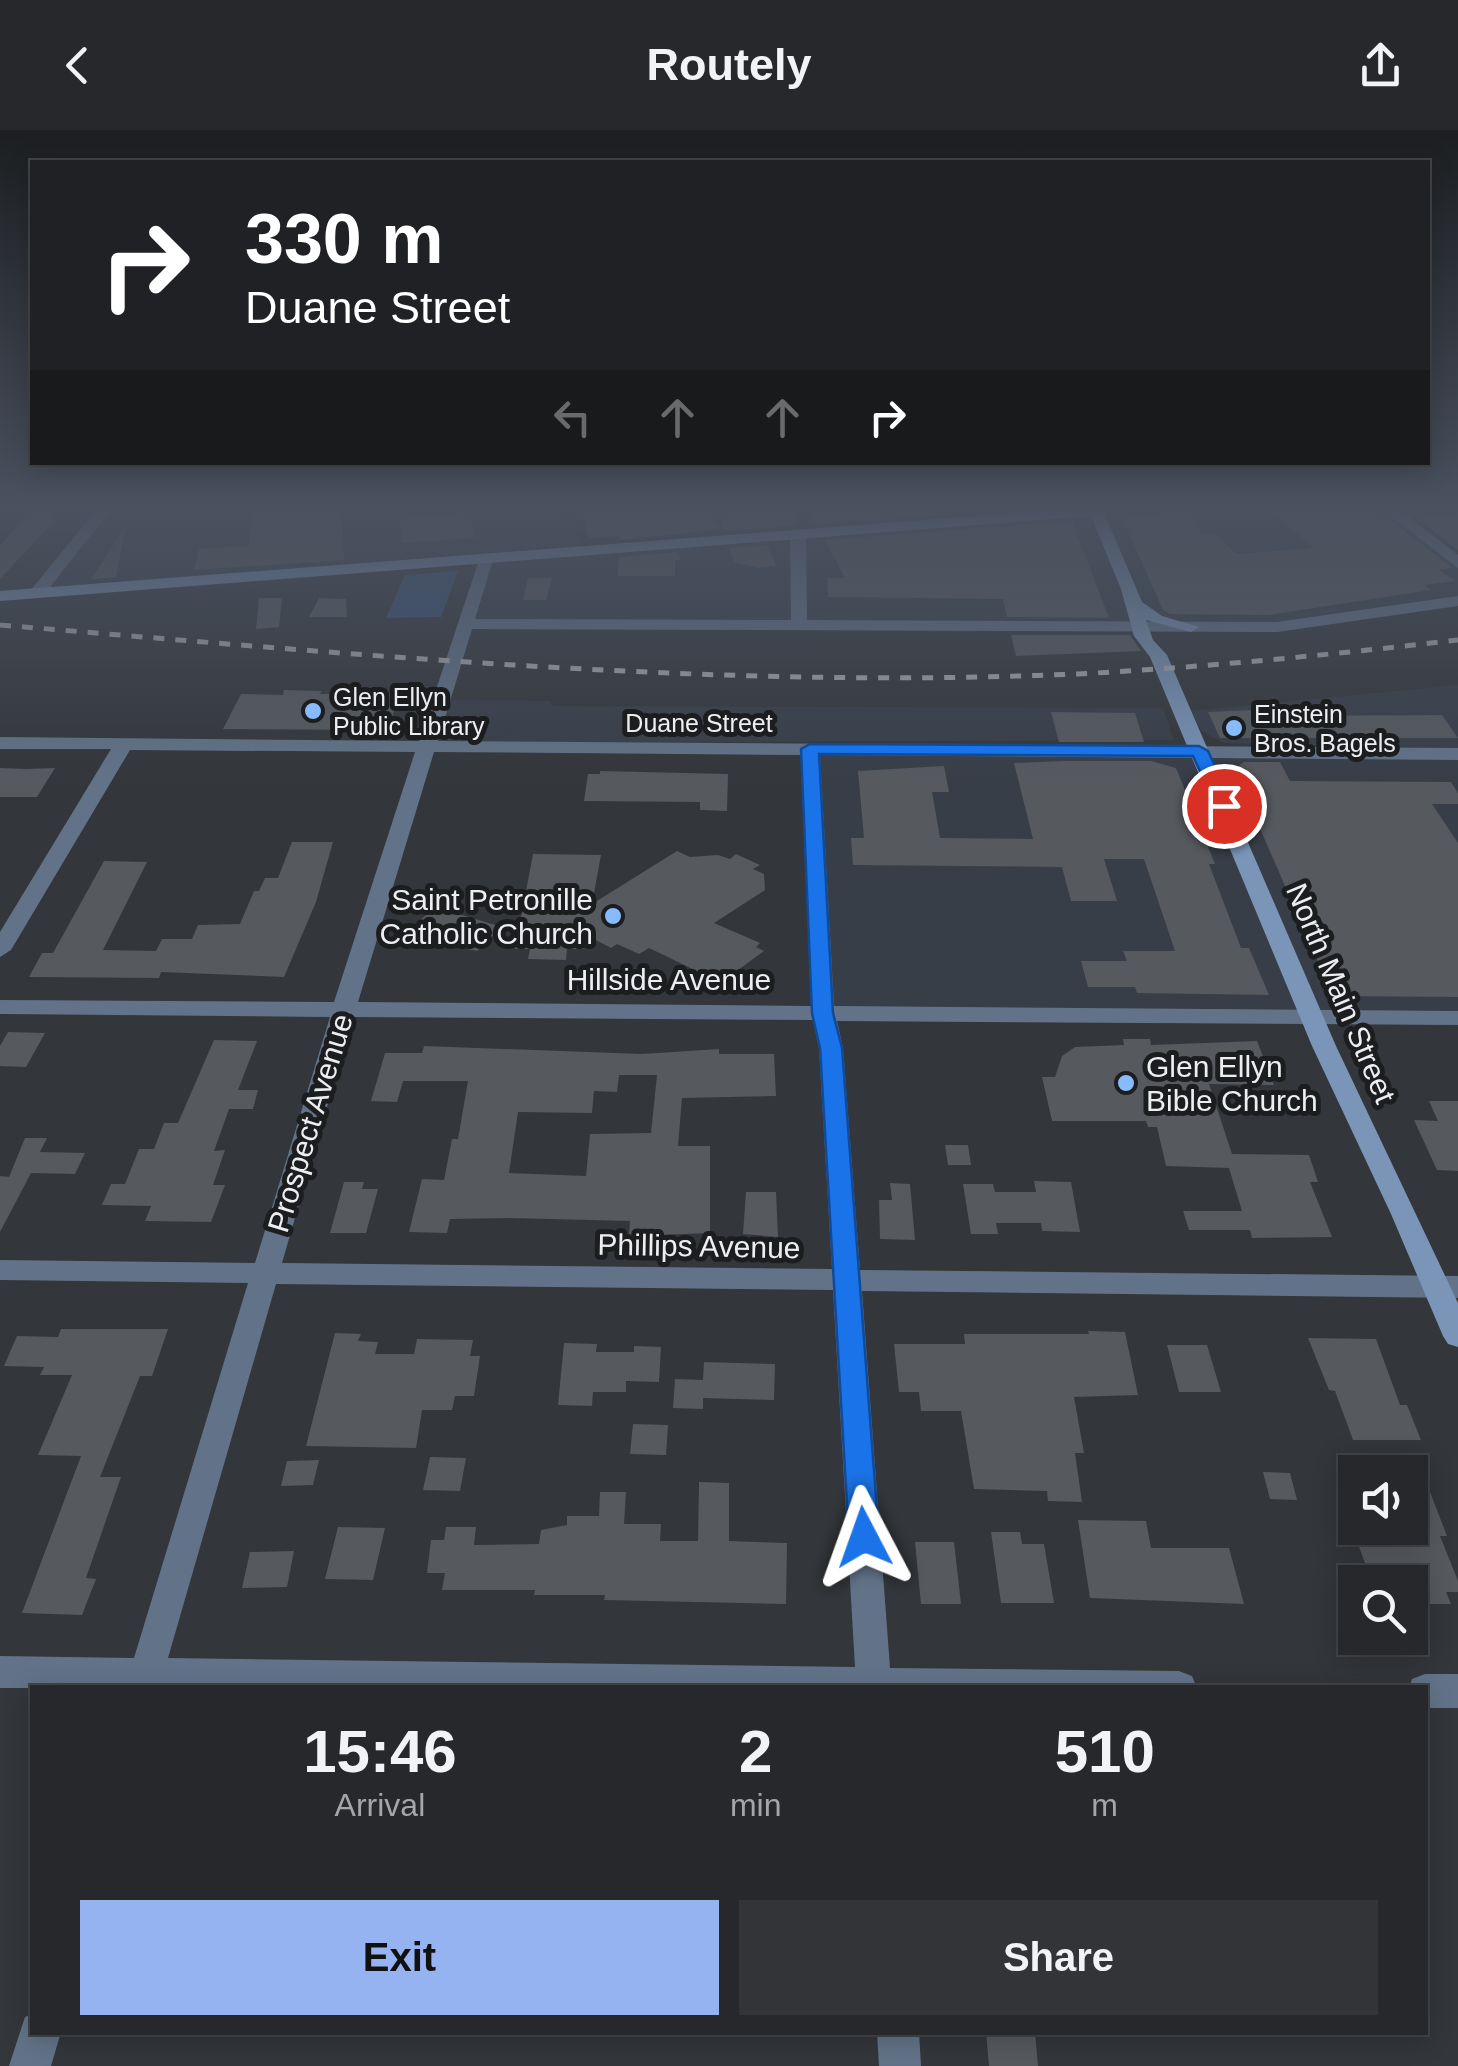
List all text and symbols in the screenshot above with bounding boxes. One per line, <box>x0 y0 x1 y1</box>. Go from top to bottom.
icon: back <box>50 38 105 93</box>
icon: share <box>1353 38 1408 93</box>
text: Routely <box>646 39 812 90</box>
icon: right <box>80 200 210 330</box>
text: 330 m <box>245 200 443 278</box>
text: Duane Street <box>245 282 510 333</box>
icon: left <box>545 390 600 445</box>
icon: ahead <box>650 390 705 445</box>
icon: ahead <box>755 390 810 445</box>
icon: right <box>860 390 915 445</box>
place label: Glen Ellyn Public Library <box>333 683 485 740</box>
marker: Glen Ellyn Public Library <box>302 700 324 722</box>
place label: Einstein Bros. Bagels <box>1254 700 1396 757</box>
street label: Duane Street <box>625 709 773 737</box>
marker: Einstein Bros. Bagels <box>1223 717 1245 739</box>
pin <box>1182 764 1267 849</box>
icon: arrive <box>1197 779 1252 834</box>
street label: North Main Street <box>1280 878 1402 1108</box>
place label: Saint Petronille Catholic Church <box>380 883 593 950</box>
marker: Saint Petronille Catholic Church <box>602 905 624 927</box>
street label: Hillside Avenue <box>567 963 771 996</box>
street label: Prospect Avenue <box>261 1010 359 1236</box>
place label: Glen Ellyn Bible Church <box>1146 1050 1318 1117</box>
marker: Glen Ellyn Bible Church <box>1115 1072 1137 1094</box>
street label: Phillips Avenue <box>597 1228 801 1264</box>
map controls <box>1338 1455 1428 1655</box>
button: sound <box>1338 1455 1428 1545</box>
position arrow <box>812 1485 916 1589</box>
button: search <box>1338 1565 1428 1655</box>
text: 15:46 <box>303 1718 457 1785</box>
text: 2 <box>739 1718 772 1785</box>
text: 510 <box>1055 1718 1155 1785</box>
text: Arrival <box>335 1787 425 1823</box>
text: min <box>730 1787 781 1823</box>
text: m <box>1091 1787 1118 1823</box>
button: Exit <box>80 1900 719 2015</box>
button: Share <box>739 1900 1378 2015</box>

